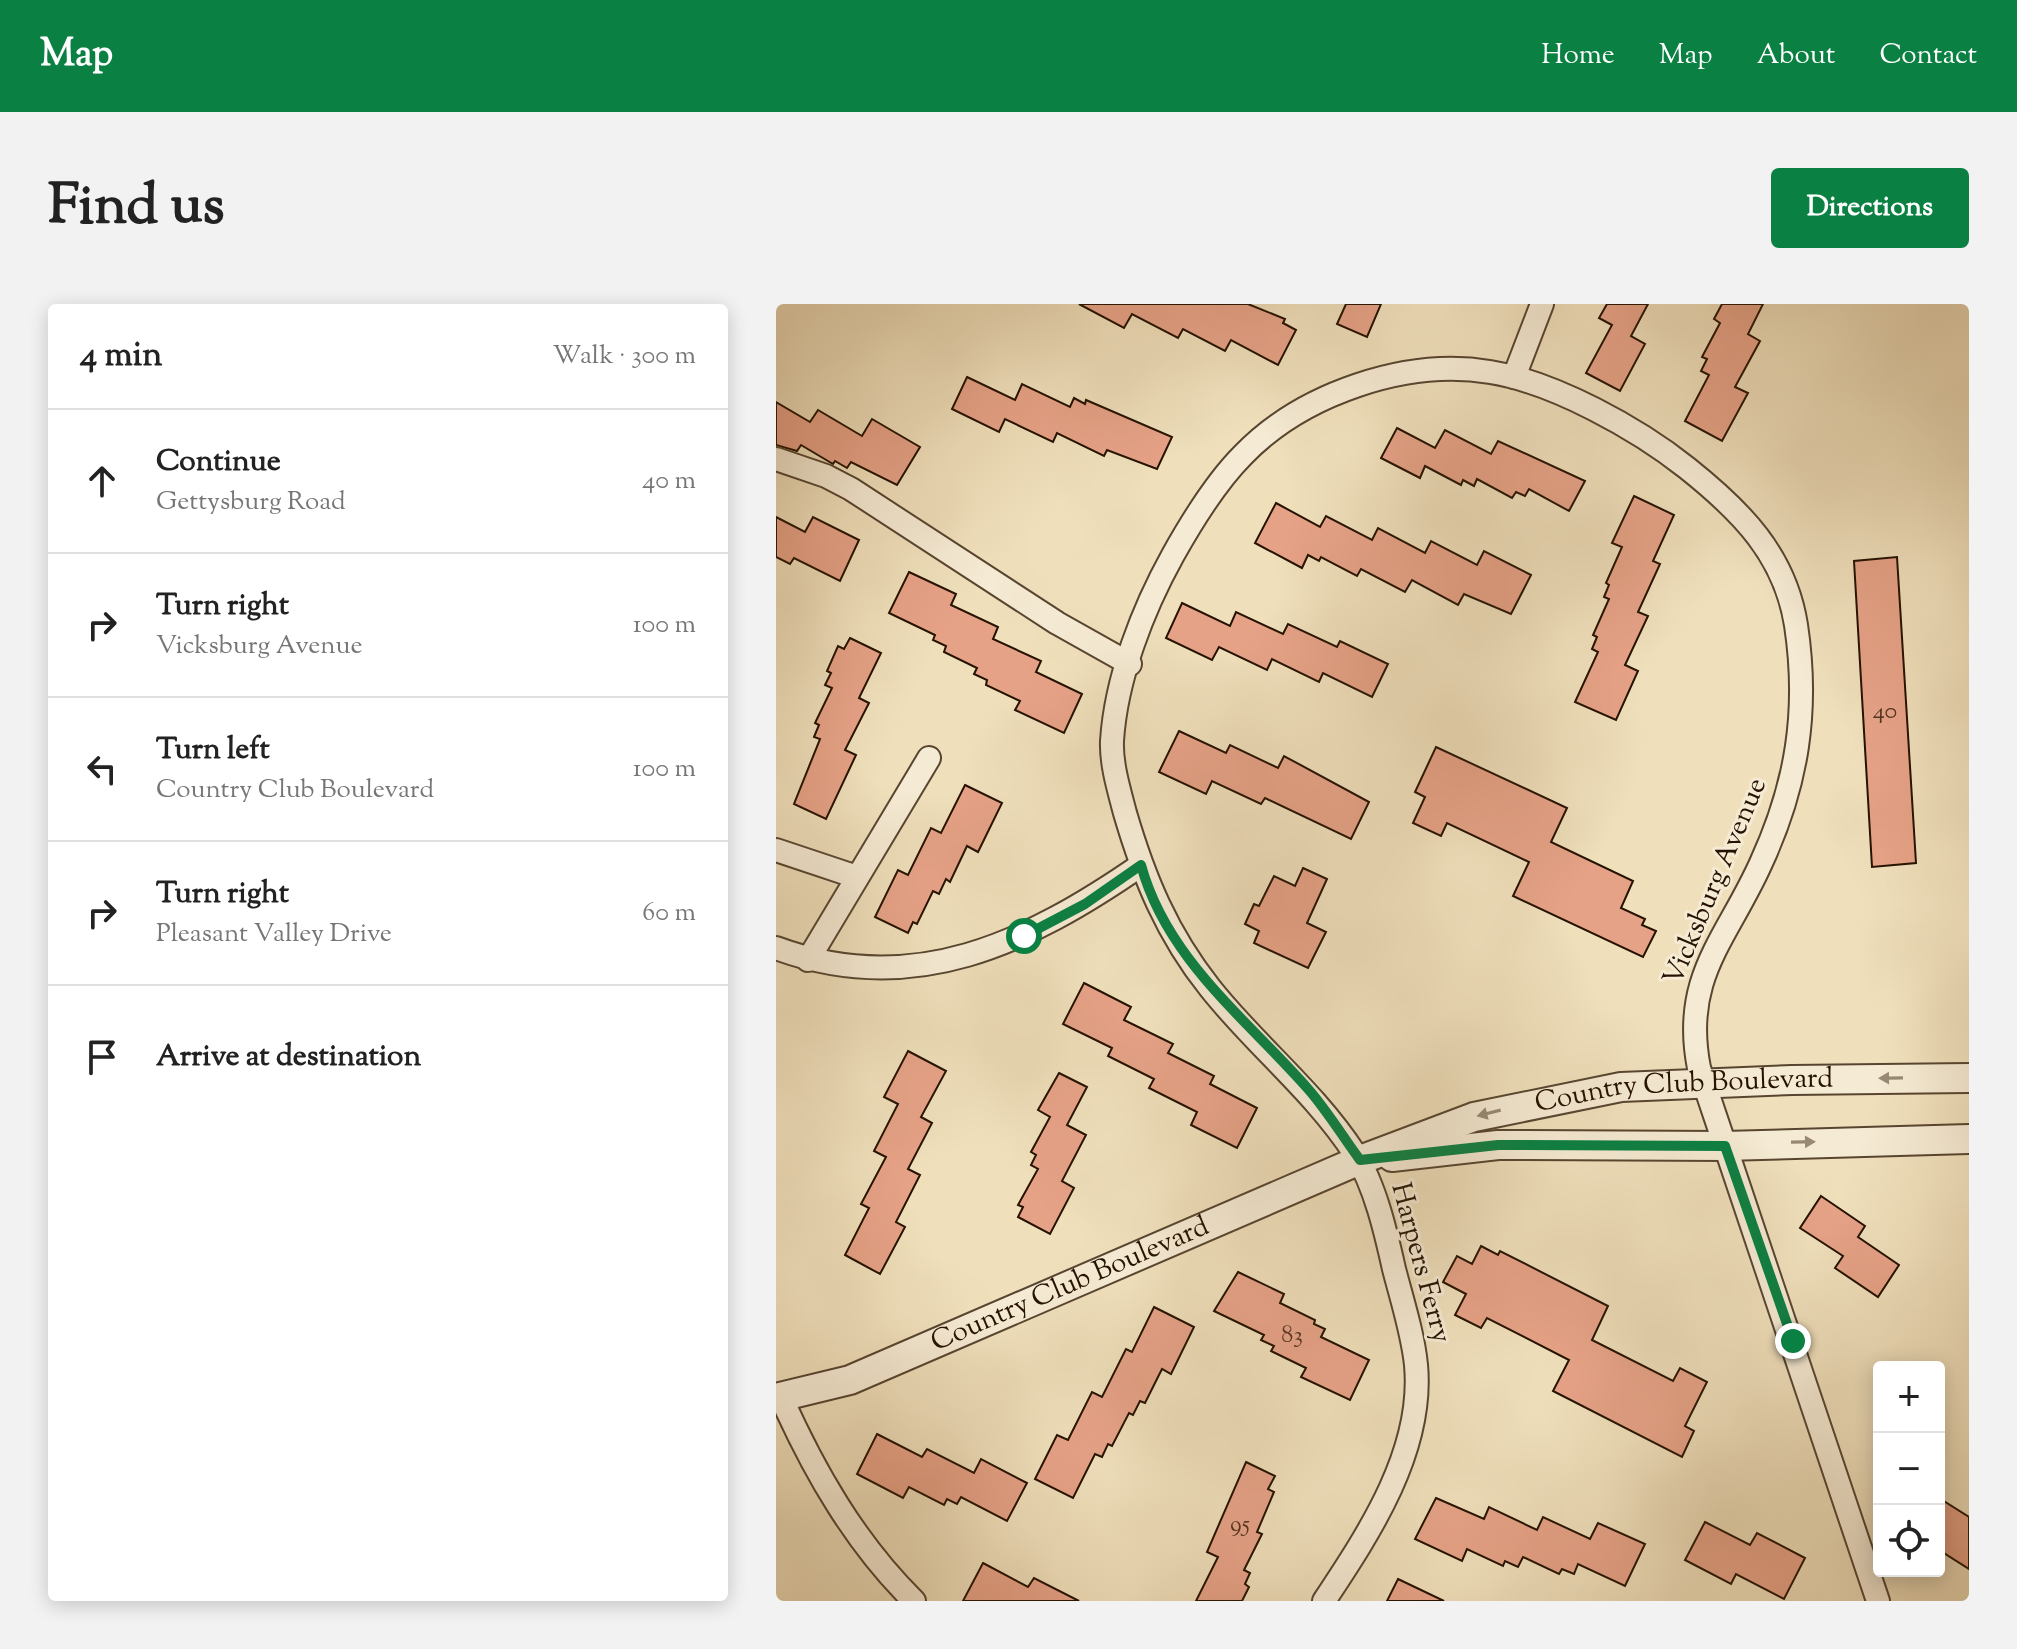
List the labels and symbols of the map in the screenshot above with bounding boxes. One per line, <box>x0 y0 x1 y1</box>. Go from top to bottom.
house number: 40 <box>1873 695 1897 729</box>
street label: Vicksburg Avenue <box>1654 772 1778 992</box>
route start <box>1006 918 1042 954</box>
street label: Country Club Boulevard <box>1531 1060 1834 1124</box>
one-way arrow <box>1878 1072 1903 1084</box>
one-way arrow <box>1477 1108 1502 1120</box>
one-way arrow <box>1791 1136 1816 1148</box>
street label: Harpers Ferry <box>1379 1178 1461 1348</box>
street label: Country Club Boulevard <box>925 1207 1216 1363</box>
house number: 83 <box>1281 1319 1303 1353</box>
route end <box>1775 1323 1811 1359</box>
house number: 95 <box>1230 1508 1250 1542</box>

